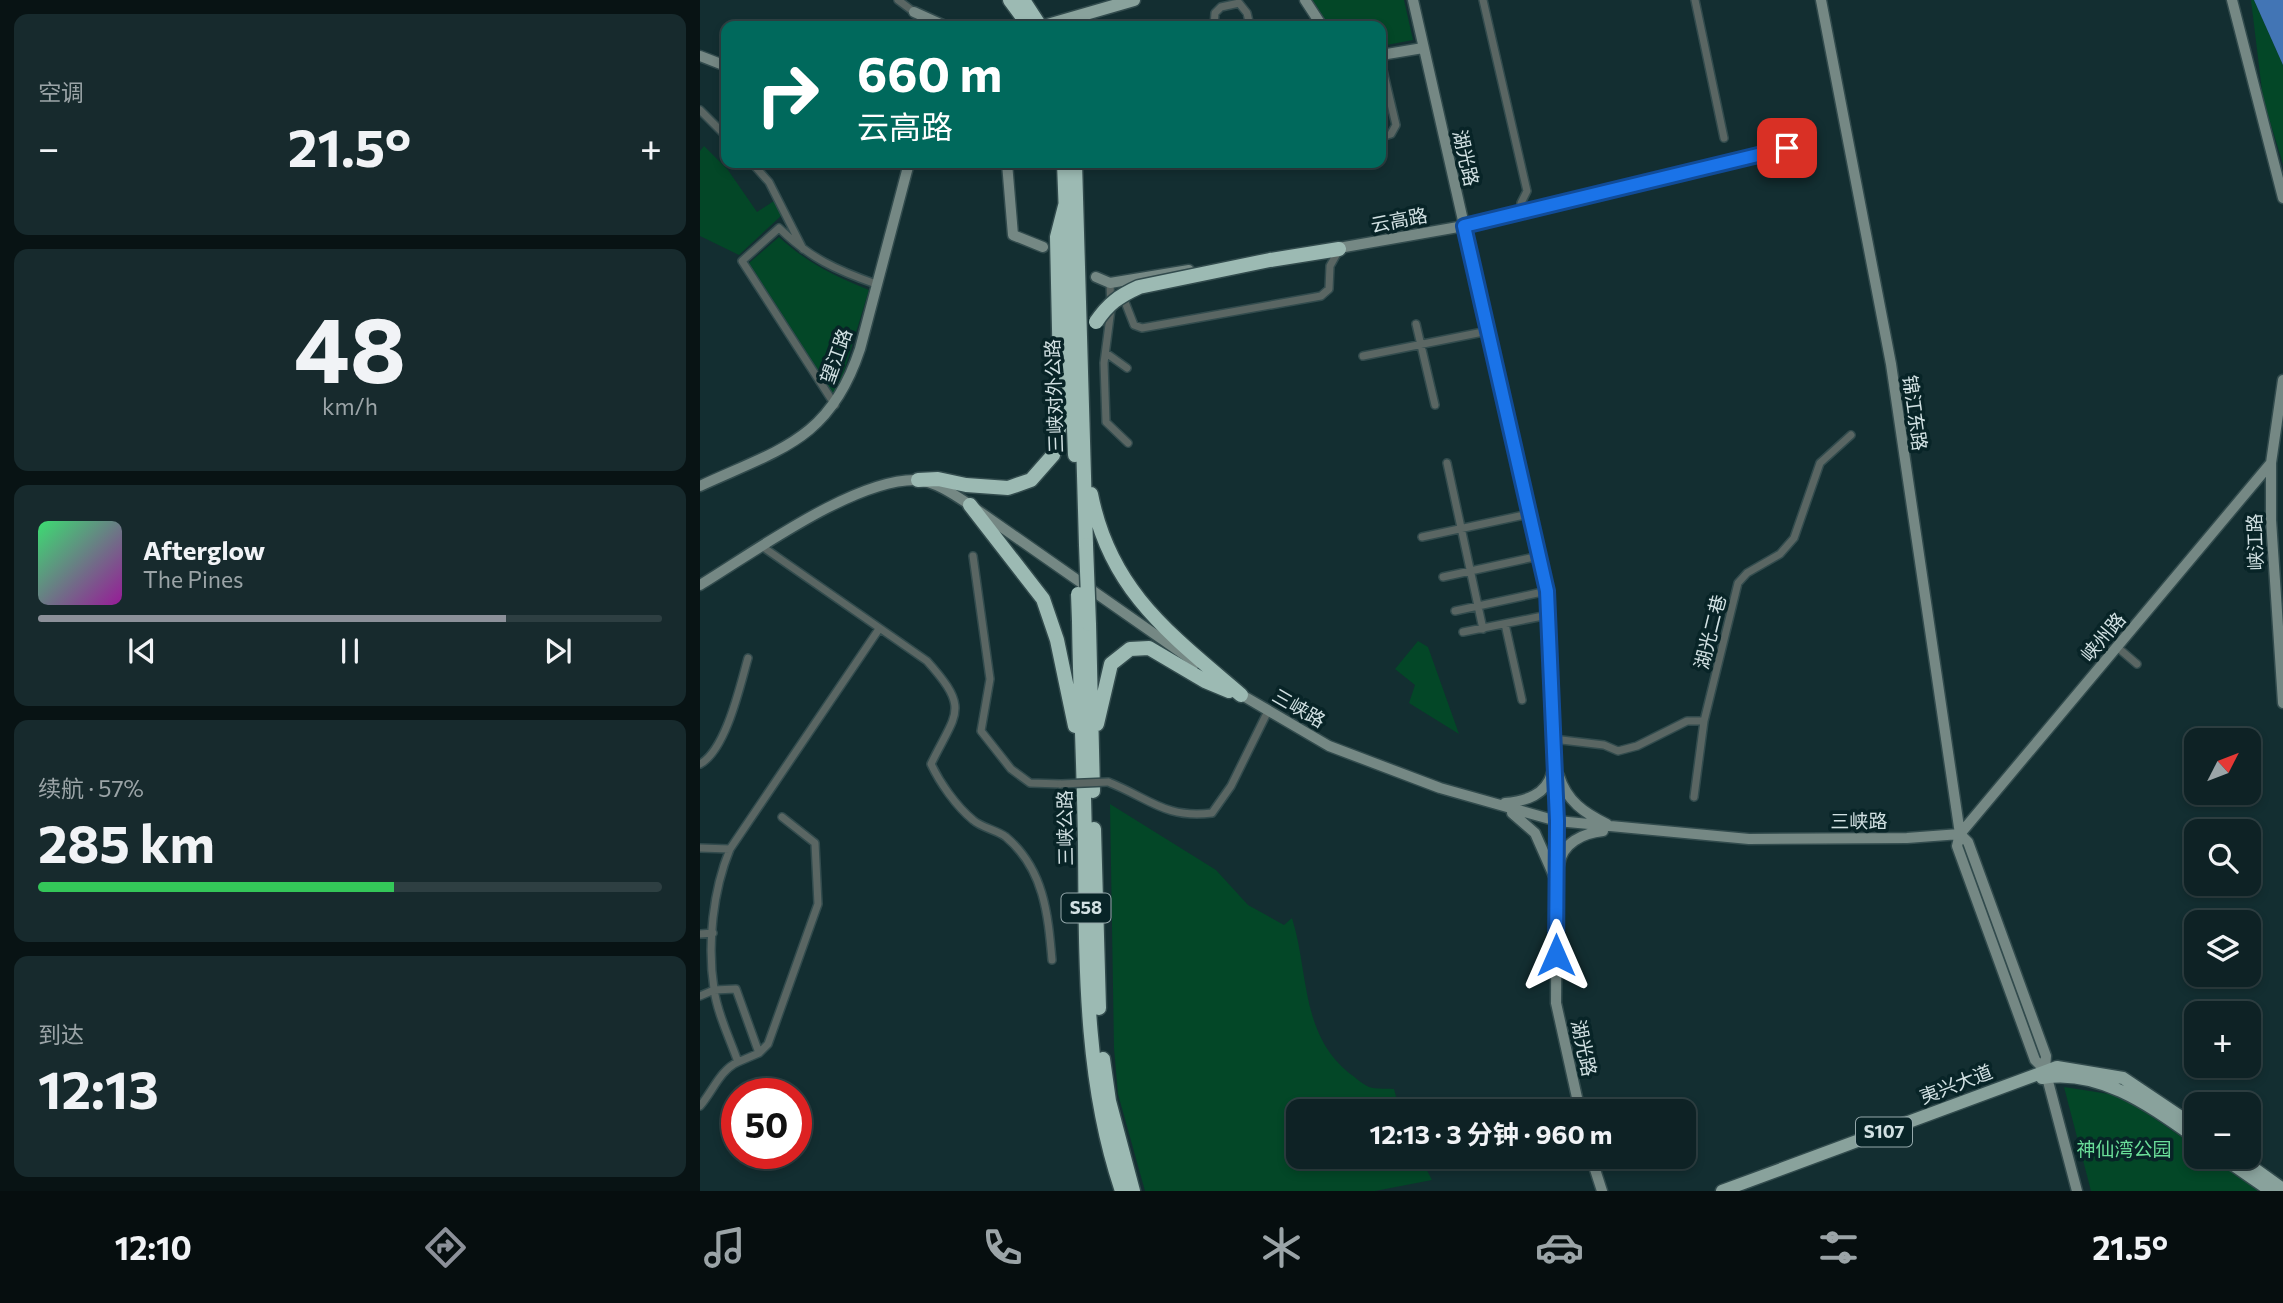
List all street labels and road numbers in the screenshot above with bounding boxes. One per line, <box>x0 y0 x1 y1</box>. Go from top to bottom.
street label: 湖光路 <box>1449 128 1484 188</box>
street label: 云高路 <box>1369 203 1429 236</box>
street label: 望江路 <box>815 325 856 387</box>
street label: 三峡对外公路 <box>1040 339 1067 453</box>
street label: 锦江东路 <box>1899 374 1932 452</box>
street label: 峡江路 <box>2242 513 2267 571</box>
street label: 湖光二巷 <box>1689 592 1730 672</box>
street label: 峡州路 <box>2075 607 2130 666</box>
street label: 三峡路 <box>1269 683 1330 732</box>
street label: 三峡公路 <box>1052 790 1077 866</box>
street label: 三峡路 <box>1830 809 1888 832</box>
road number: S58 <box>1062 894 1110 923</box>
street label: 湖光路 <box>1567 1018 1602 1078</box>
street label: 夷兴大道 <box>1916 1059 1995 1108</box>
road number: S107 <box>1856 1118 1912 1147</box>

